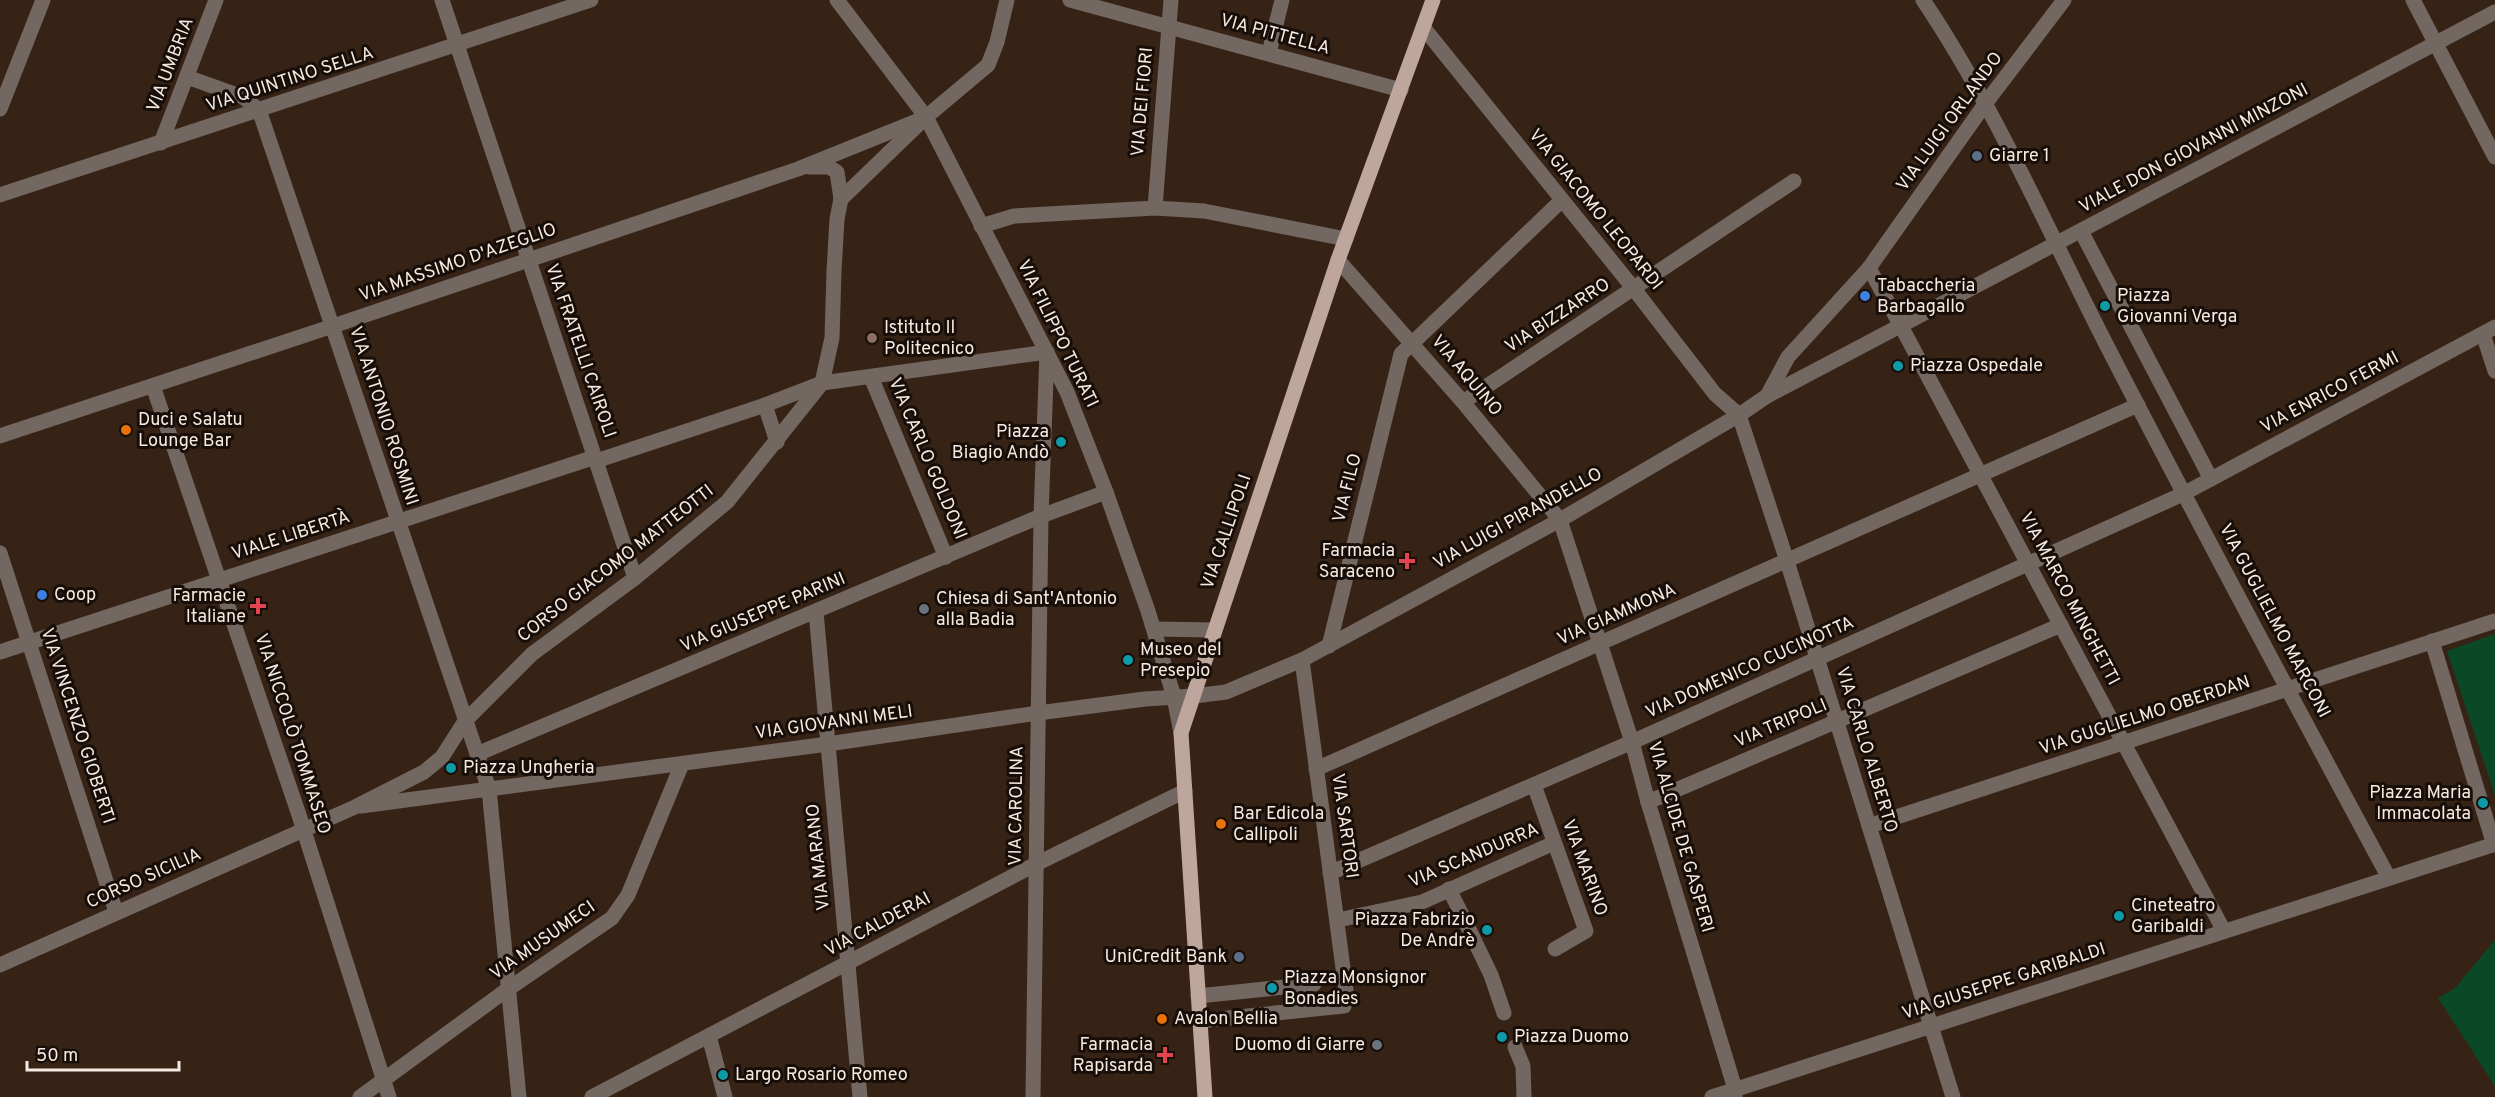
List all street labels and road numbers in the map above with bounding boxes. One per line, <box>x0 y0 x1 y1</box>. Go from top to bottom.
street label: VIA PITTELLA <box>1217 9 1333 61</box>
street label: VIA UMBRIA <box>142 14 200 116</box>
street label: VIA QUINTINO SELLA <box>203 42 377 118</box>
street label: VIA DEI FIORI <box>1127 46 1159 158</box>
street label: VIA LUIGI ORLANDO <box>1892 48 2008 196</box>
street label: VIALE DON GIOVANNI MINZONI <box>2076 79 2312 219</box>
street label: VIA GIACOMO LEOPARDI <box>1523 125 1667 295</box>
street label: VIA MASSIMO D'AZEGLIO <box>356 218 560 308</box>
street label: VIA FILIPPO TURATI <box>1011 256 1103 412</box>
street label: VIA FRATELLI CAIROLI <box>539 261 621 441</box>
street label: VIA BIZZARRO <box>1501 273 1615 359</box>
street label: VIA ANTONIO ROSMINI <box>343 324 423 508</box>
street label: VIA AQUINO <box>1425 331 1507 421</box>
street label: VIA ENRICO FERMI <box>2257 347 2403 439</box>
street label: VIA CARLO GOLDONI <box>883 375 971 543</box>
street label: VIA FILO <box>1328 451 1368 525</box>
street label: VIA LUIGI PIRANDELLO <box>1429 463 1607 575</box>
street label: VIA CALLIPOLI <box>1197 472 1257 592</box>
street label: CORSO GIACOMO MATTEOTTI <box>513 480 719 648</box>
street label: VIALE LIBERTÀ <box>228 504 353 566</box>
street label: VIA MARCO MINGHETTI <box>2014 509 2124 689</box>
street label: VIA GUGLIELMO MARCONI <box>2213 520 2335 722</box>
street label: VIA GIUSEPPE PARINI <box>677 568 849 658</box>
street label: VIA GIAMMONA <box>1554 579 1680 651</box>
street label: VIA DOMENICO CUCINOTTA <box>1642 612 1858 724</box>
street label: VIA VINCENZO GIOBERTI <box>34 625 120 827</box>
street label: VIA NICCOLÒ TOMMASEO <box>249 630 337 837</box>
street label: VIA CARLO ALBERTO <box>1830 664 1902 836</box>
street label: VIA GUGLIELMO OBERDAN <box>2037 671 2253 761</box>
street label: VIA TRIPOLI <box>1731 694 1831 754</box>
street label: VIA GIOVANNI MELI <box>754 701 914 745</box>
street label: VIA ALCIDE DE GASPERI <box>1642 739 1718 935</box>
street label: VIA CAROLINA <box>1004 746 1030 866</box>
street label: VIA SARTORI <box>1325 772 1363 880</box>
street label: VIA MARANO <box>802 802 836 912</box>
street label: VIA MARINO <box>1556 817 1612 919</box>
street label: VIA SCANDURRA <box>1405 818 1543 894</box>
street label: CORSO SICILIA <box>83 843 205 915</box>
street label: VIA CALDERAI <box>821 887 935 963</box>
street label: VIA MUSUMECI <box>486 896 600 986</box>
street label: VIA GIUSEPPE GARIBALDI <box>1899 938 2109 1026</box>

